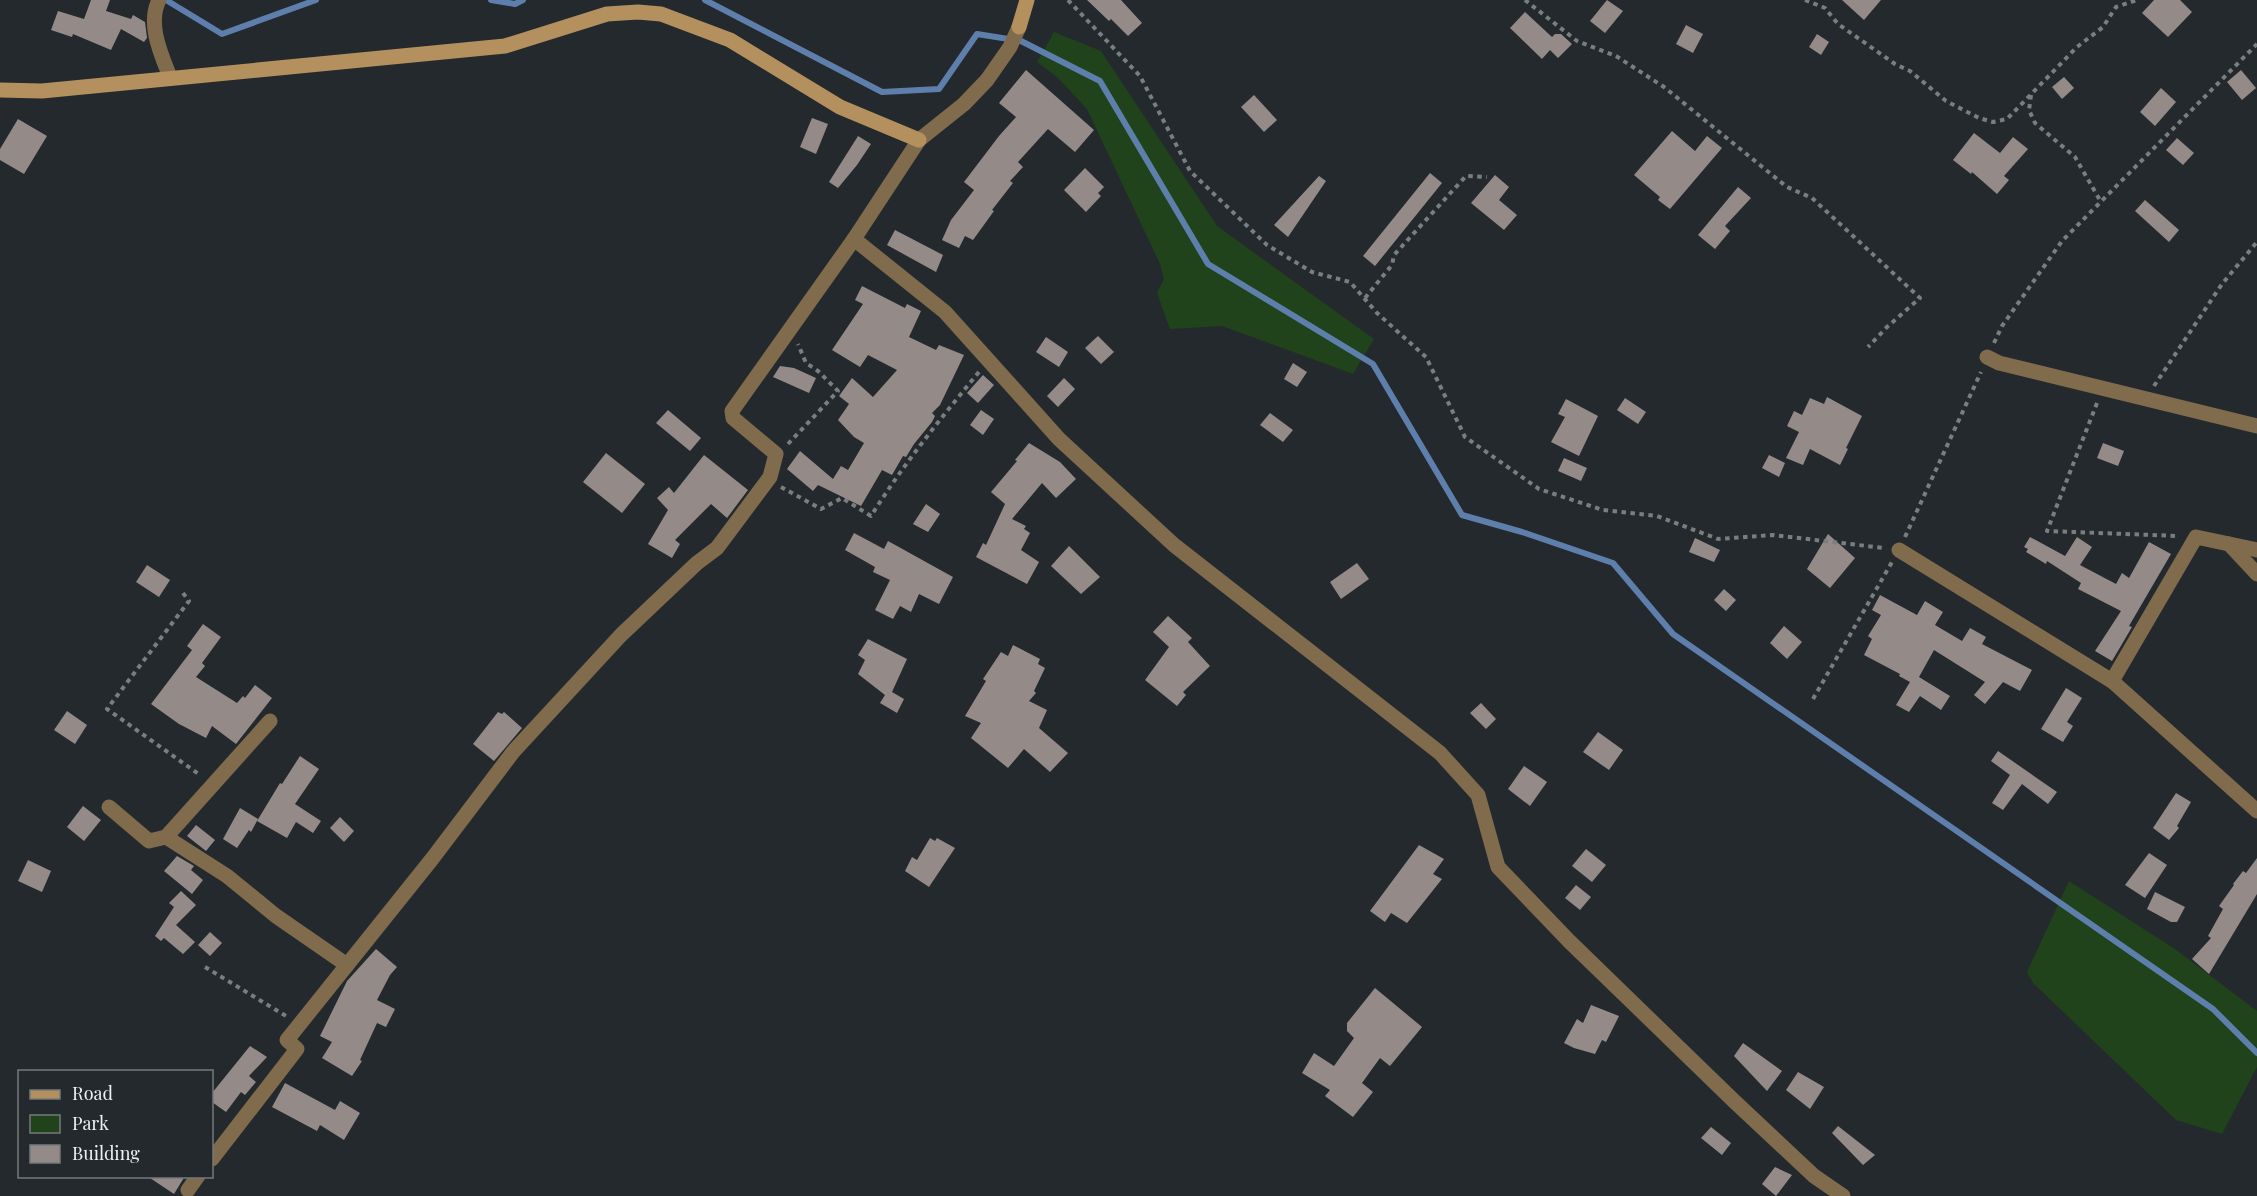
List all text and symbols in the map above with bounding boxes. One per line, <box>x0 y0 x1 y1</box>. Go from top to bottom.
legend <box>18 1070 213 1178</box>
text: Road <box>72 1081 113 1105</box>
text: Park <box>72 1111 109 1135</box>
text: Building <box>72 1141 140 1165</box>

